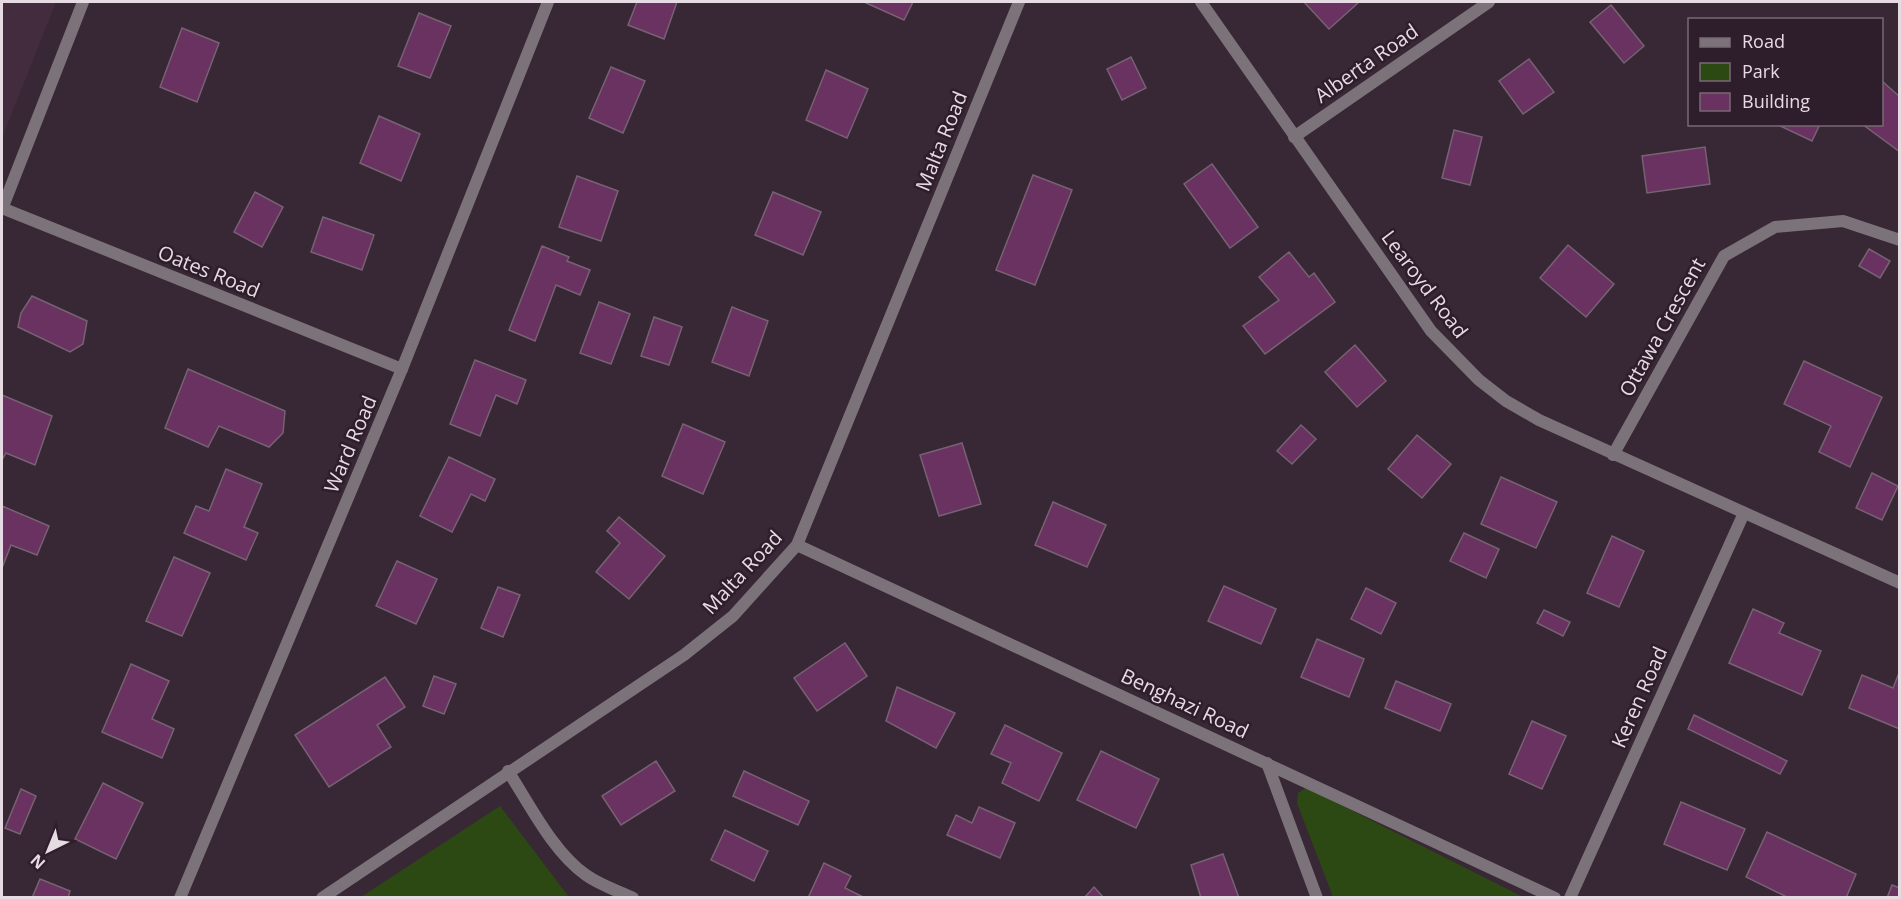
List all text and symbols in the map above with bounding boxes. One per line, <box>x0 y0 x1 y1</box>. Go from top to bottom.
street label: Alberta Road <box>1309 17 1423 109</box>
legend <box>1688 18 1883 126</box>
text: Road <box>1742 29 1785 53</box>
text: Park <box>1742 59 1780 83</box>
street label: Malta Road <box>909 87 973 195</box>
text: Building <box>1742 89 1810 113</box>
street label: Learoyd Road <box>1376 225 1474 343</box>
street label: Oates Road <box>154 238 264 304</box>
street label: Ottawa Crescent <box>1613 253 1711 401</box>
street label: Ward Road <box>317 391 383 497</box>
street label: Malta Road <box>696 524 788 620</box>
street label: Keren Road <box>1605 642 1673 752</box>
street label: Benghazi Road <box>1117 662 1253 744</box>
north arrow <box>18 821 78 881</box>
text: N <box>26 849 50 874</box>

